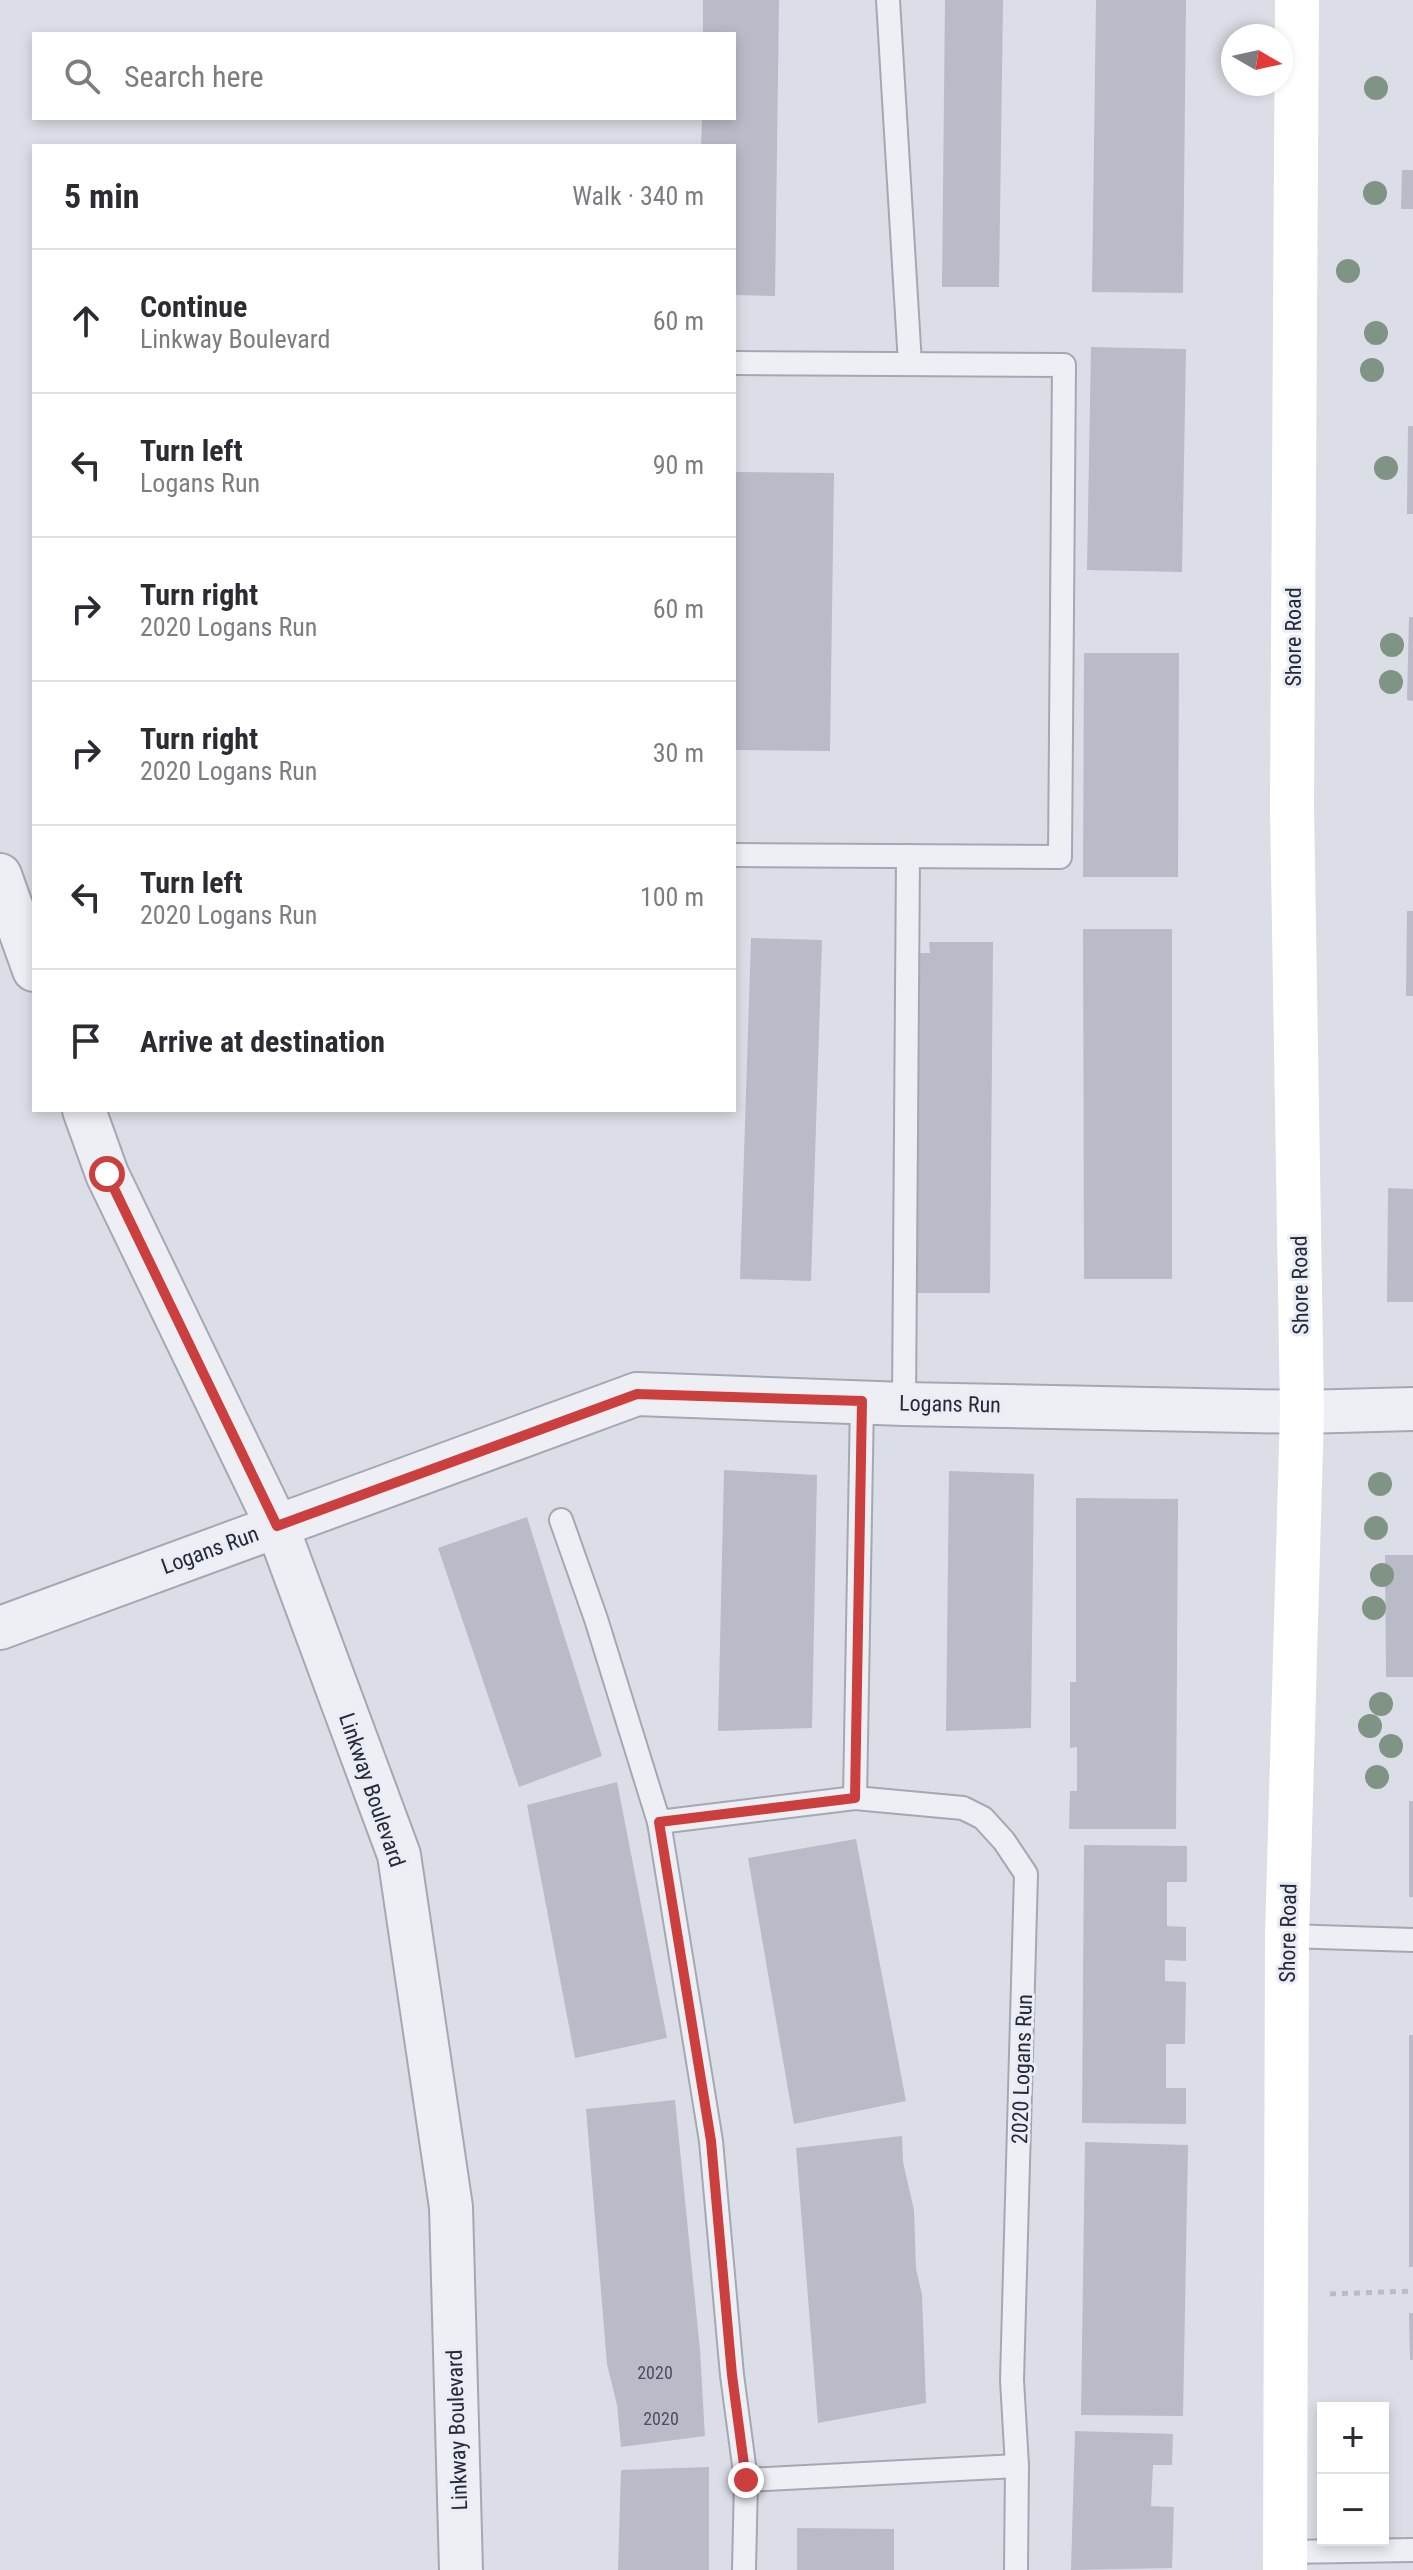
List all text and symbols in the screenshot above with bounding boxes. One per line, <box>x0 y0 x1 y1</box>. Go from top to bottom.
north arrow <box>1221 24 1293 96</box>
search box <box>32 32 736 120</box>
icon: search <box>60 54 104 98</box>
text: Search here <box>124 59 264 94</box>
text: 5 min <box>64 176 140 216</box>
text: Walk · 340 m <box>572 181 704 211</box>
text: Continue <box>140 289 247 324</box>
icon: ahead <box>64 299 108 343</box>
text: 60 m <box>653 306 704 336</box>
text: Linkway Boulevard <box>140 324 330 354</box>
text: Turn left <box>140 433 243 468</box>
icon: left <box>64 443 108 487</box>
text: 90 m <box>653 450 704 480</box>
text: Logans Run <box>140 468 260 498</box>
text: Turn right <box>140 577 258 612</box>
icon: right <box>64 587 108 631</box>
street label: Shore Road <box>1281 587 1306 687</box>
text: 60 m <box>653 594 704 624</box>
text: 2020 Logans Run <box>140 612 317 642</box>
text: Turn right <box>140 721 258 756</box>
icon: right <box>64 731 108 775</box>
text: 30 m <box>653 738 704 768</box>
text: 2020 Logans Run <box>140 756 317 786</box>
text: Turn left <box>140 865 243 900</box>
icon: left <box>64 875 108 919</box>
text: 100 m <box>640 882 704 912</box>
text: 2020 Logans Run <box>140 900 317 930</box>
icon: arrive <box>64 1019 108 1063</box>
text: Arrive at destination <box>140 1024 385 1059</box>
route start <box>89 1156 125 1192</box>
street label: Shore Road <box>1287 1235 1313 1335</box>
street label: Logans Run <box>899 1391 1001 1417</box>
street label: Logans Run <box>158 1521 262 1579</box>
street label: Linkway Boulevard <box>334 1710 410 1870</box>
street label: Shore Road <box>1275 1883 1301 1983</box>
street label: 2020 Logans Run <box>1007 1994 1037 2144</box>
street label: Linkway Boulevard <box>442 2349 472 2511</box>
house number: 2020 <box>637 2362 673 2383</box>
map controls <box>1317 2402 1389 2546</box>
button: + <box>1317 2402 1389 2474</box>
house number: 2020 <box>643 2408 679 2429</box>
route end <box>728 2462 764 2498</box>
button: − <box>1317 2474 1389 2546</box>

